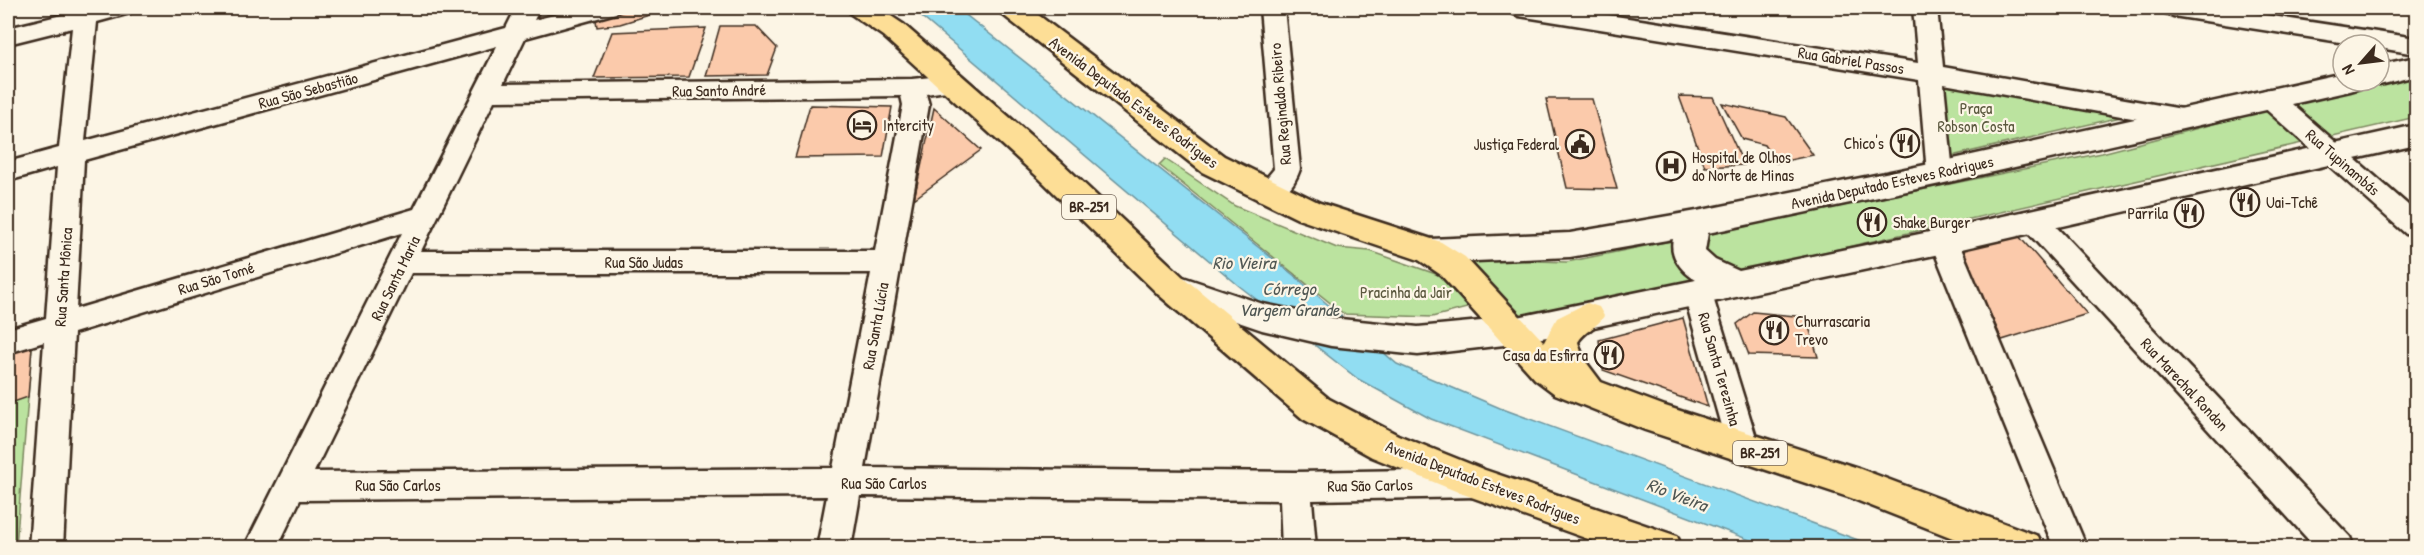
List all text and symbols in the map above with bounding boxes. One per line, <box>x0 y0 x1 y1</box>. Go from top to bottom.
street label: Avenida Deputado Esteves Rodrigues <box>1045 31 1223 173</box>
north arrow <box>2331 33 2391 93</box>
street label: Rua Gabriel Passos <box>1796 41 1906 79</box>
street label: Rua Reginaldo Ribeiro <box>1264 42 1296 166</box>
text: N <box>2336 61 2359 79</box>
street label: Rua São Sebastião <box>256 66 361 114</box>
street label: Rua Santo André <box>672 78 767 102</box>
park label: Praça Robson Costa <box>1938 97 2014 137</box>
hotel icon: Intercity <box>846 109 878 141</box>
place label: Intercity <box>883 114 934 136</box>
street label: Rua Tupinambás <box>2301 124 2385 200</box>
restaurant icon: Chico's <box>1889 127 1921 159</box>
public building icon: Justiça Federal <box>1564 128 1596 160</box>
place label: Chico's <box>1843 132 1884 154</box>
place label: Justiça Federal <box>1474 133 1560 155</box>
place label: Hospital de Olhos do Norte de Minas <box>1692 146 1794 186</box>
hospital icon: Hospital de Olhos do Norte de Minas <box>1655 150 1687 182</box>
street label: Avenida Deputado Esteves Rodrigues <box>1789 150 1995 214</box>
restaurant icon: Uai-Tchê <box>2229 186 2261 218</box>
place label: Uai-Tchê <box>2266 191 2319 213</box>
road number: BR-251 <box>1062 195 1116 219</box>
restaurant icon: Parrila <box>2173 197 2205 229</box>
place label: Parrila <box>2128 202 2168 224</box>
restaurant icon: Shake Burger <box>1856 206 1888 238</box>
place label: Shake Burger <box>1893 211 1970 233</box>
street label: Rua Santa Mônica <box>49 227 77 327</box>
street label: Rua Santa Maria <box>365 232 425 324</box>
water label: Rio Vieira <box>1213 250 1277 275</box>
street label: Rua São Judas <box>605 251 683 273</box>
street label: Rua São Tomé <box>175 256 257 300</box>
water label: Córrego Vargem Grande <box>1239 276 1340 322</box>
street label: Rua Santa Lúcia <box>856 281 894 371</box>
park label: Pracinha da Jair <box>1360 281 1452 303</box>
street label: Rua Santa Terezinha <box>1693 310 1747 428</box>
place label: Churrascaria Trevo <box>1795 310 1870 350</box>
restaurant icon: Churrascaria Trevo <box>1758 314 1790 346</box>
street label: Rua Marechal Rondon <box>2136 333 2234 435</box>
restaurant icon: Casa da Esfirra <box>1593 339 1625 371</box>
place label: Casa da Esfirra <box>1502 344 1588 366</box>
street label: Avenida Deputado Esteves Rodrigues <box>1383 435 1583 529</box>
road number: BR-251 <box>1733 441 1787 465</box>
street label: Rua São Carlos <box>841 472 927 494</box>
water label: Rio Vieira <box>1643 472 1713 518</box>
street label: Rua São Carlos <box>1327 473 1413 497</box>
street label: Rua São Carlos <box>355 474 441 496</box>

